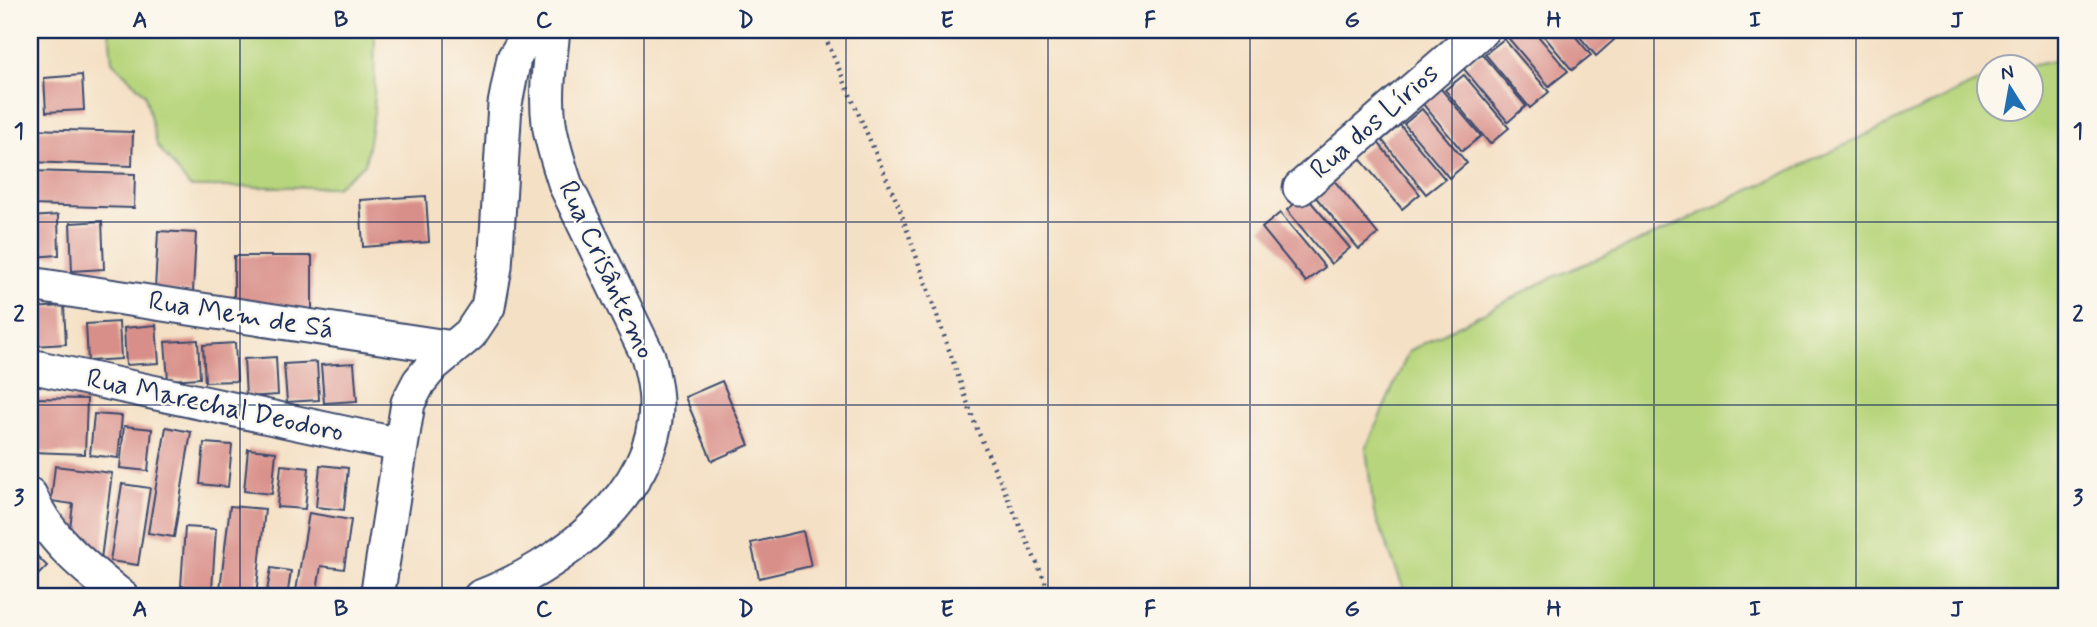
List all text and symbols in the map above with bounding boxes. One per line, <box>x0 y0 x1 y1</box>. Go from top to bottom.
text: A <box>132 6 148 36</box>
text: B <box>334 6 349 36</box>
text: C <box>536 6 553 36</box>
text: D <box>738 6 754 36</box>
text: E <box>940 6 954 36</box>
text: F <box>1144 6 1156 36</box>
text: G <box>1344 6 1360 36</box>
text: H <box>1546 6 1562 36</box>
text: I <box>1749 6 1761 36</box>
text: J <box>1950 6 1964 36</box>
north arrow <box>1974 52 2044 122</box>
street label: Rua dos Lírios <box>1303 56 1447 188</box>
text: N <box>1998 59 2016 86</box>
text: 1 <box>14 117 24 147</box>
text: 1 <box>2073 117 2083 147</box>
street label: Rua Crisântemo <box>549 175 663 365</box>
street label: Rua Mem de Sá <box>146 283 336 349</box>
text: 2 <box>13 300 25 330</box>
text: 2 <box>2072 300 2084 330</box>
street label: Rua Marechal Deodoro <box>83 361 347 451</box>
text: 3 <box>14 484 25 514</box>
text: 3 <box>2073 484 2084 514</box>
text: A <box>132 595 148 625</box>
text: B <box>334 595 349 625</box>
text: C <box>536 595 553 625</box>
text: D <box>738 595 754 625</box>
text: E <box>940 595 954 625</box>
text: F <box>1144 595 1156 625</box>
text: G <box>1344 595 1360 625</box>
text: H <box>1546 595 1562 625</box>
text: I <box>1749 595 1761 625</box>
text: J <box>1950 595 1964 625</box>

